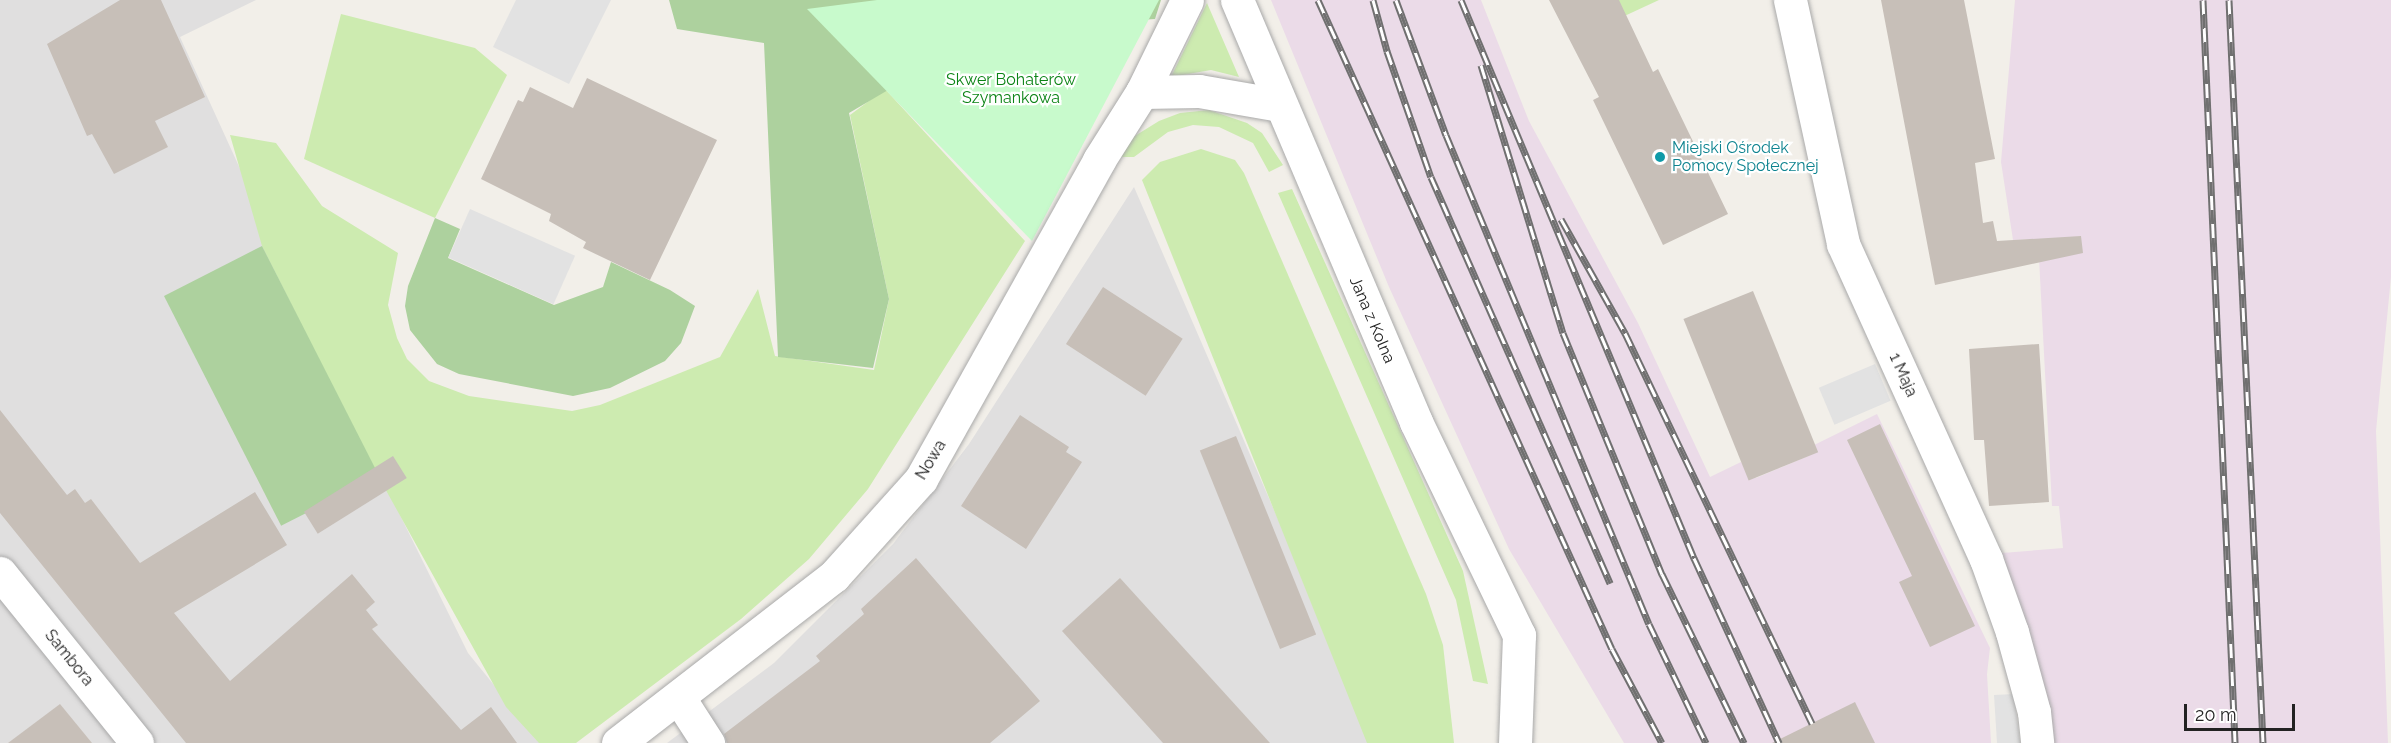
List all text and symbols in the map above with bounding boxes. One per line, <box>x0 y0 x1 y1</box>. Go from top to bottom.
park label: Skwer Bohaterów Szymankowa <box>946 70 1076 108</box>
place label: Miejski Ośrodek Pomocy Społecznej <box>1672 138 1819 176</box>
marker: Miejski Ośrodek Pomocy Społecznej <box>1653 150 1667 164</box>
street label: Jana z Kolna <box>1345 274 1399 366</box>
street label: 1 Maja <box>1885 350 1921 400</box>
street label: Nowa <box>912 437 950 483</box>
street label: Sambora <box>41 626 97 690</box>
scale bar <box>2187 692 2298 730</box>
text: 20 m <box>2195 704 2237 725</box>

